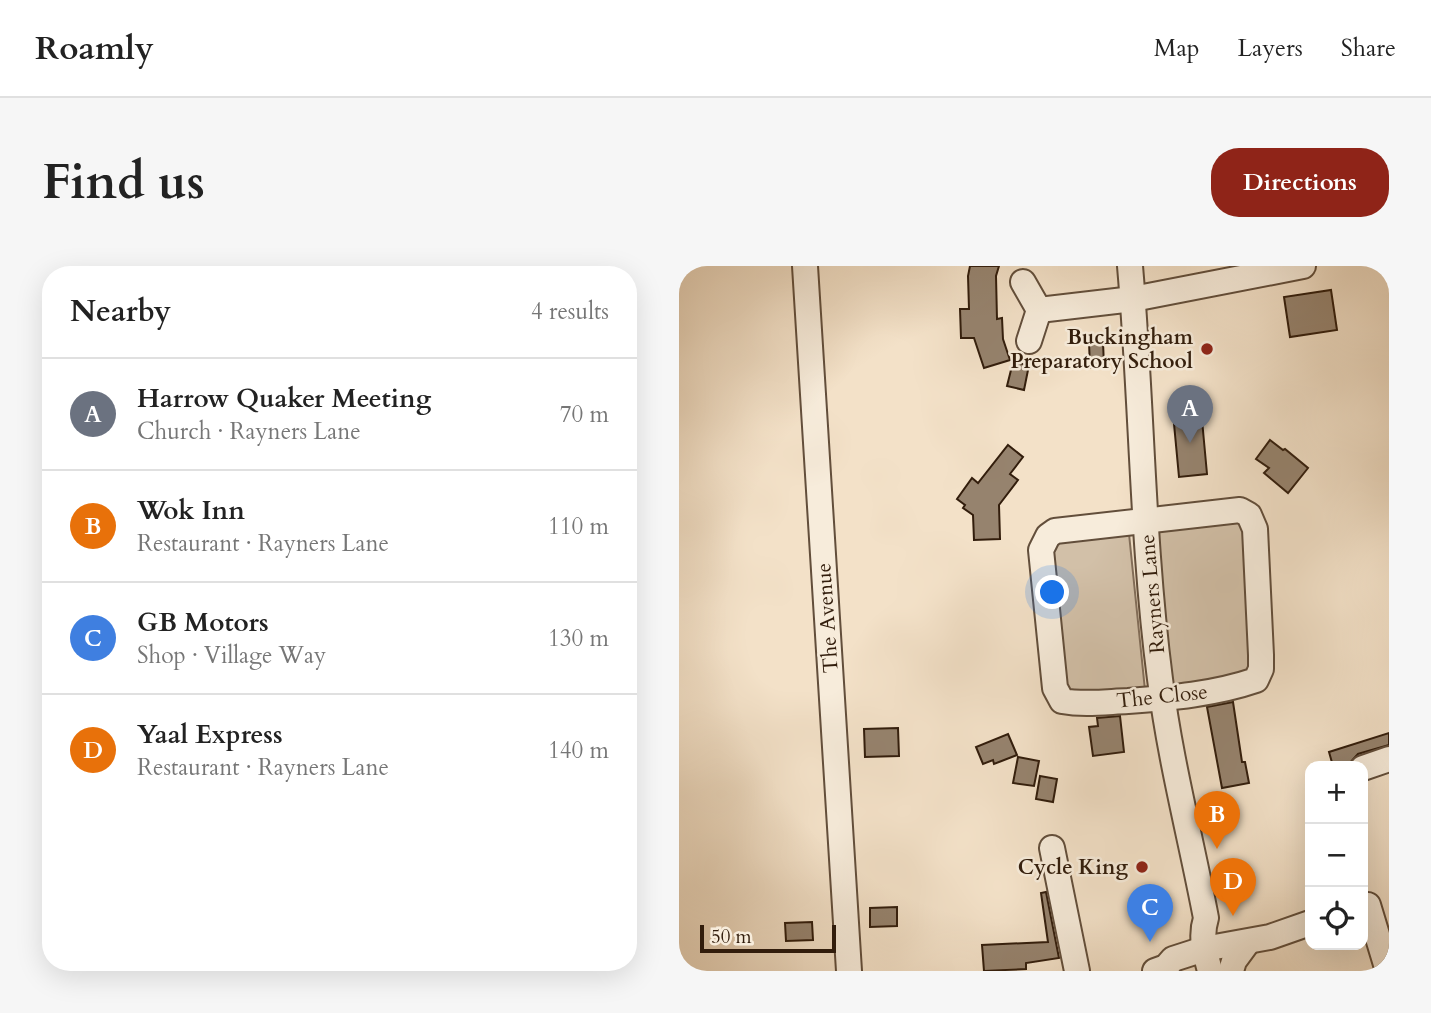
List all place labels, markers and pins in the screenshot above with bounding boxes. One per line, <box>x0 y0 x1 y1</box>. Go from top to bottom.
place label: Buckingham Preparatory School <box>1010 323 1194 376</box>
marker: Buckingham Preparatory School <box>1199 341 1215 357</box>
pin: A <box>1167 385 1213 443</box>
pin: B <box>1194 791 1240 849</box>
place label: Cycle King <box>1018 853 1128 882</box>
pin: D <box>1210 858 1256 916</box>
marker: Cycle King <box>1134 859 1150 875</box>
pin: C <box>1127 884 1173 942</box>

